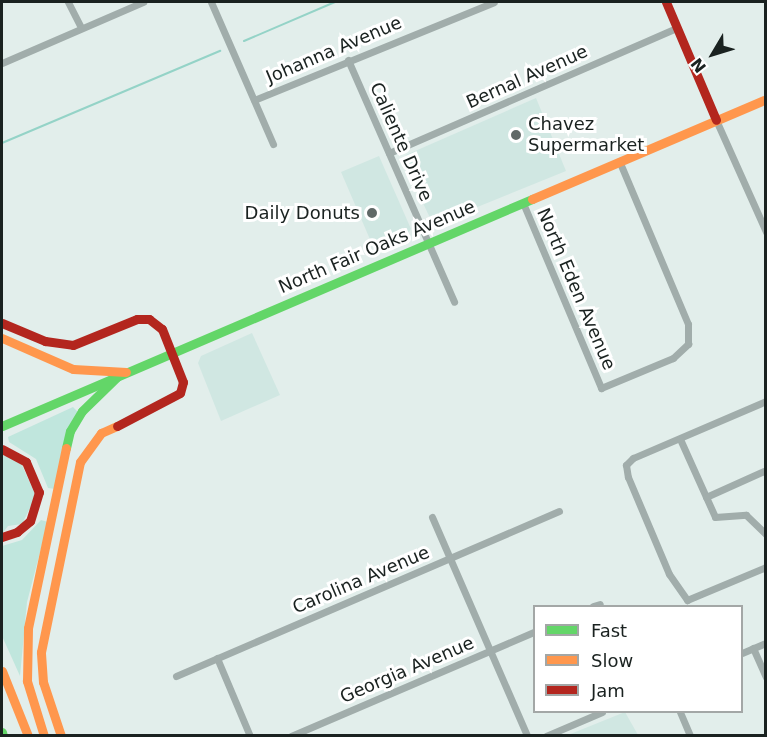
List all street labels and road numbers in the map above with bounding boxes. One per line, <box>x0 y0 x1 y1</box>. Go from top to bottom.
street label: Johanna Avenue <box>263 12 405 88</box>
street label: Bernal Avenue <box>463 41 591 113</box>
street label: Caliente Drive <box>365 79 437 205</box>
street label: North Fair Oaks Avenue <box>275 196 479 298</box>
street label: North Eden Avenue <box>532 205 620 373</box>
street label: Carolina Avenue <box>289 541 433 619</box>
street label: Georgia Avenue <box>337 632 477 708</box>

